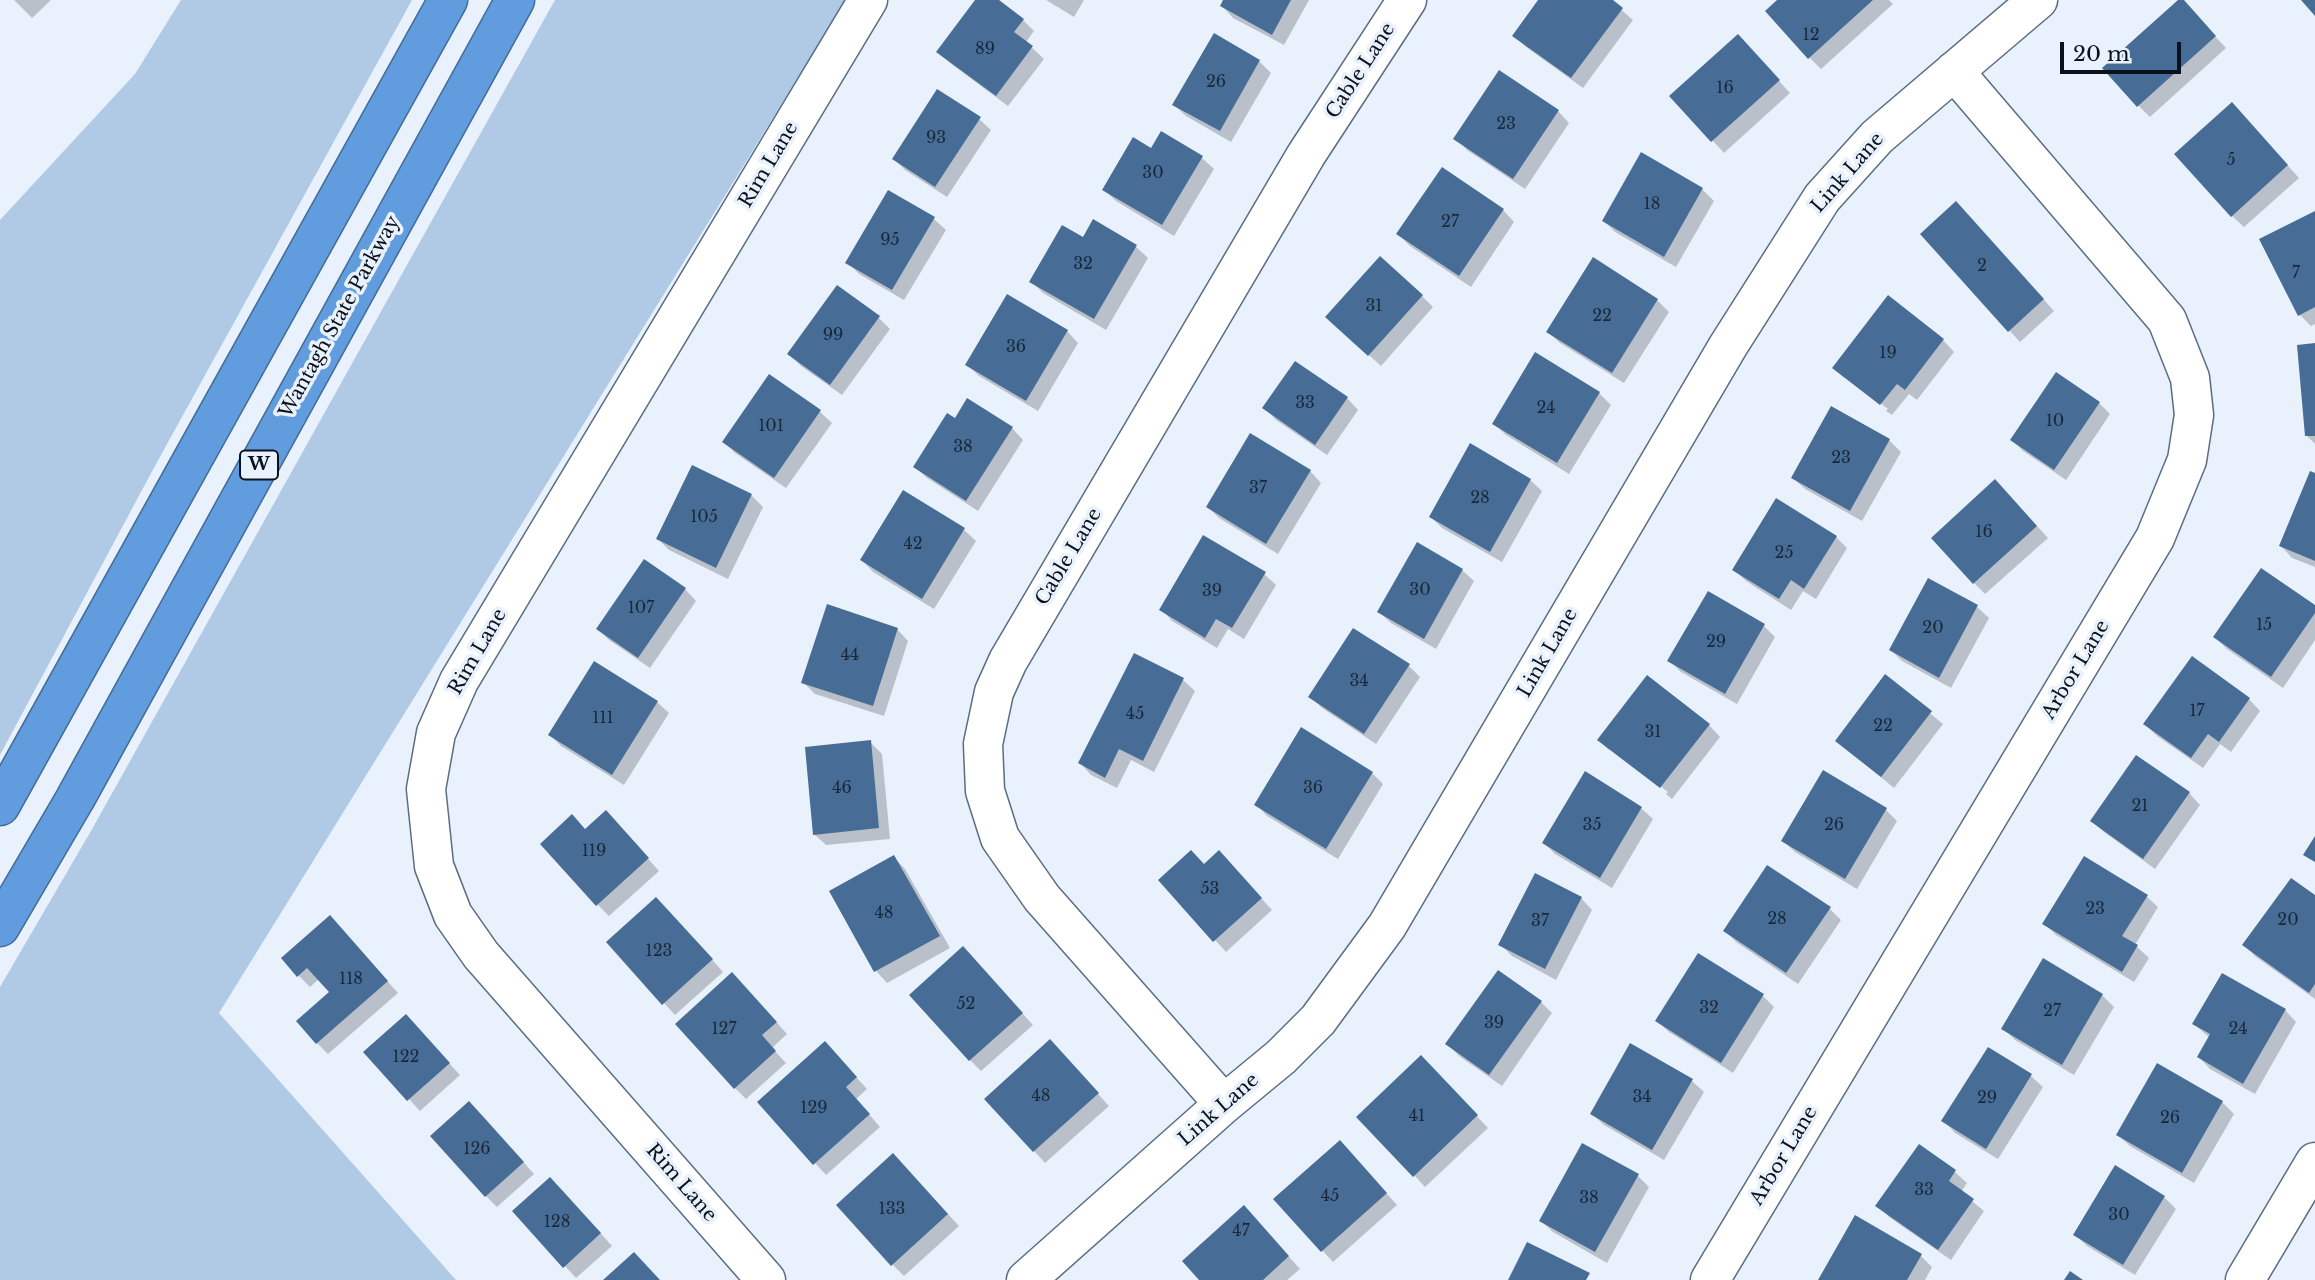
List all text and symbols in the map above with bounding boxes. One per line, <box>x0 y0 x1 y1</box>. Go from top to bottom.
street label: Cable Lane <box>1322 19 1400 123</box>
house number: 12 <box>1803 25 1819 45</box>
scale bar <box>2063 28 2184 72</box>
house number: 89 <box>975 39 995 59</box>
text: 20 m <box>2073 41 2130 67</box>
house number: 26 <box>1206 72 1226 92</box>
house number: 16 <box>1716 78 1734 98</box>
house number: 23 <box>1496 114 1516 134</box>
street label: Rim Lane <box>735 118 803 212</box>
house number: 93 <box>926 128 946 148</box>
street label: Link Lane <box>1807 128 1889 218</box>
house number: 5 <box>2226 150 2236 170</box>
house number: 30 <box>1142 163 1164 183</box>
house number: 18 <box>1644 194 1660 214</box>
street label: Wantagh State Parkway <box>275 212 405 422</box>
house number: 27 <box>1441 212 1459 232</box>
house number: 95 <box>880 230 900 250</box>
house number: 32 <box>1073 254 1093 274</box>
house number: 2 <box>1977 256 1987 276</box>
house number: 7 <box>2292 263 2300 283</box>
house number: 31 <box>1366 296 1382 316</box>
house number: 22 <box>1592 306 1612 326</box>
house number: 99 <box>823 325 843 345</box>
house number: 36 <box>1006 337 1026 357</box>
house number: 19 <box>1879 343 1897 363</box>
house number: 33 <box>1295 393 1315 413</box>
house number: 24 <box>1536 398 1556 418</box>
house number: 10 <box>2046 411 2064 431</box>
house number: 101 <box>758 416 784 436</box>
house number: 38 <box>953 437 973 457</box>
house number: 23 <box>1831 448 1851 468</box>
road number: W <box>240 450 278 480</box>
house number: 37 <box>1249 478 1267 498</box>
house number: 28 <box>1470 488 1490 508</box>
street label: Cable Lane <box>1031 504 1107 610</box>
house number: 105 <box>690 507 718 527</box>
house number: 16 <box>1975 522 1993 542</box>
house number: 42 <box>903 534 923 554</box>
house number: 25 <box>1775 543 1793 563</box>
house number: 30 <box>1409 580 1431 600</box>
house number: 39 <box>1202 581 1222 601</box>
house number: 107 <box>628 598 654 618</box>
street label: Link Lane <box>1513 604 1583 702</box>
street label: Rim Lane <box>444 605 512 699</box>
house number: 15 <box>2256 615 2272 635</box>
street label: Arbor Lane <box>2038 616 2114 724</box>
house number: 20 <box>1922 618 1944 638</box>
house number: 29 <box>1706 632 1726 652</box>
house number: 44 <box>841 645 859 665</box>
house number: 34 <box>1349 671 1369 691</box>
house number: 17 <box>2189 701 2205 721</box>
house number: 45 <box>1126 704 1144 724</box>
house number: 111 <box>592 708 614 728</box>
house number: 22 <box>1873 716 1893 736</box>
house number: 31 <box>1645 722 1661 742</box>
house number: 46 <box>832 778 852 798</box>
house number: 36 <box>1303 778 1323 798</box>
house number: 21 <box>2132 796 2148 816</box>
house number: 35 <box>1583 815 1601 835</box>
house number: 26 <box>1824 815 1844 835</box>
house number: 119 <box>582 841 606 861</box>
house number: 53 <box>1201 879 1219 899</box>
house number: 23 <box>2085 899 2105 919</box>
house number: 48 <box>874 903 894 923</box>
house number: 28 <box>1767 909 1787 929</box>
house number: 20 <box>2277 910 2299 930</box>
house number: 37 <box>1531 911 1549 931</box>
house number: 123 <box>646 941 672 961</box>
house number: 118 <box>339 969 363 989</box>
house number: 52 <box>957 994 975 1014</box>
house number: 32 <box>1699 998 1719 1018</box>
house number: 27 <box>2043 1001 2061 1021</box>
house number: 39 <box>1484 1013 1504 1033</box>
house number: 127 <box>711 1019 737 1039</box>
house number: 24 <box>2228 1019 2248 1039</box>
house number: 122 <box>393 1047 419 1067</box>
street label: Link Lane <box>1174 1069 1264 1151</box>
house number: 48 <box>1031 1086 1051 1106</box>
house number: 34 <box>1632 1087 1652 1107</box>
house number: 29 <box>1977 1088 1997 1108</box>
house number: 129 <box>800 1098 828 1118</box>
street label: Arbor Lane <box>1746 1102 1822 1210</box>
house number: 41 <box>1409 1106 1425 1126</box>
house number: 26 <box>2160 1108 2180 1128</box>
house number: 126 <box>463 1139 491 1159</box>
street label: Rim Lane <box>641 1139 721 1227</box>
house number: 33 <box>1914 1180 1934 1200</box>
house number: 45 <box>1321 1186 1339 1206</box>
house number: 38 <box>1579 1188 1599 1208</box>
house number: 133 <box>879 1199 905 1219</box>
house number: 30 <box>2108 1205 2130 1225</box>
house number: 128 <box>544 1212 570 1232</box>
house number: 47 <box>1232 1221 1250 1241</box>

